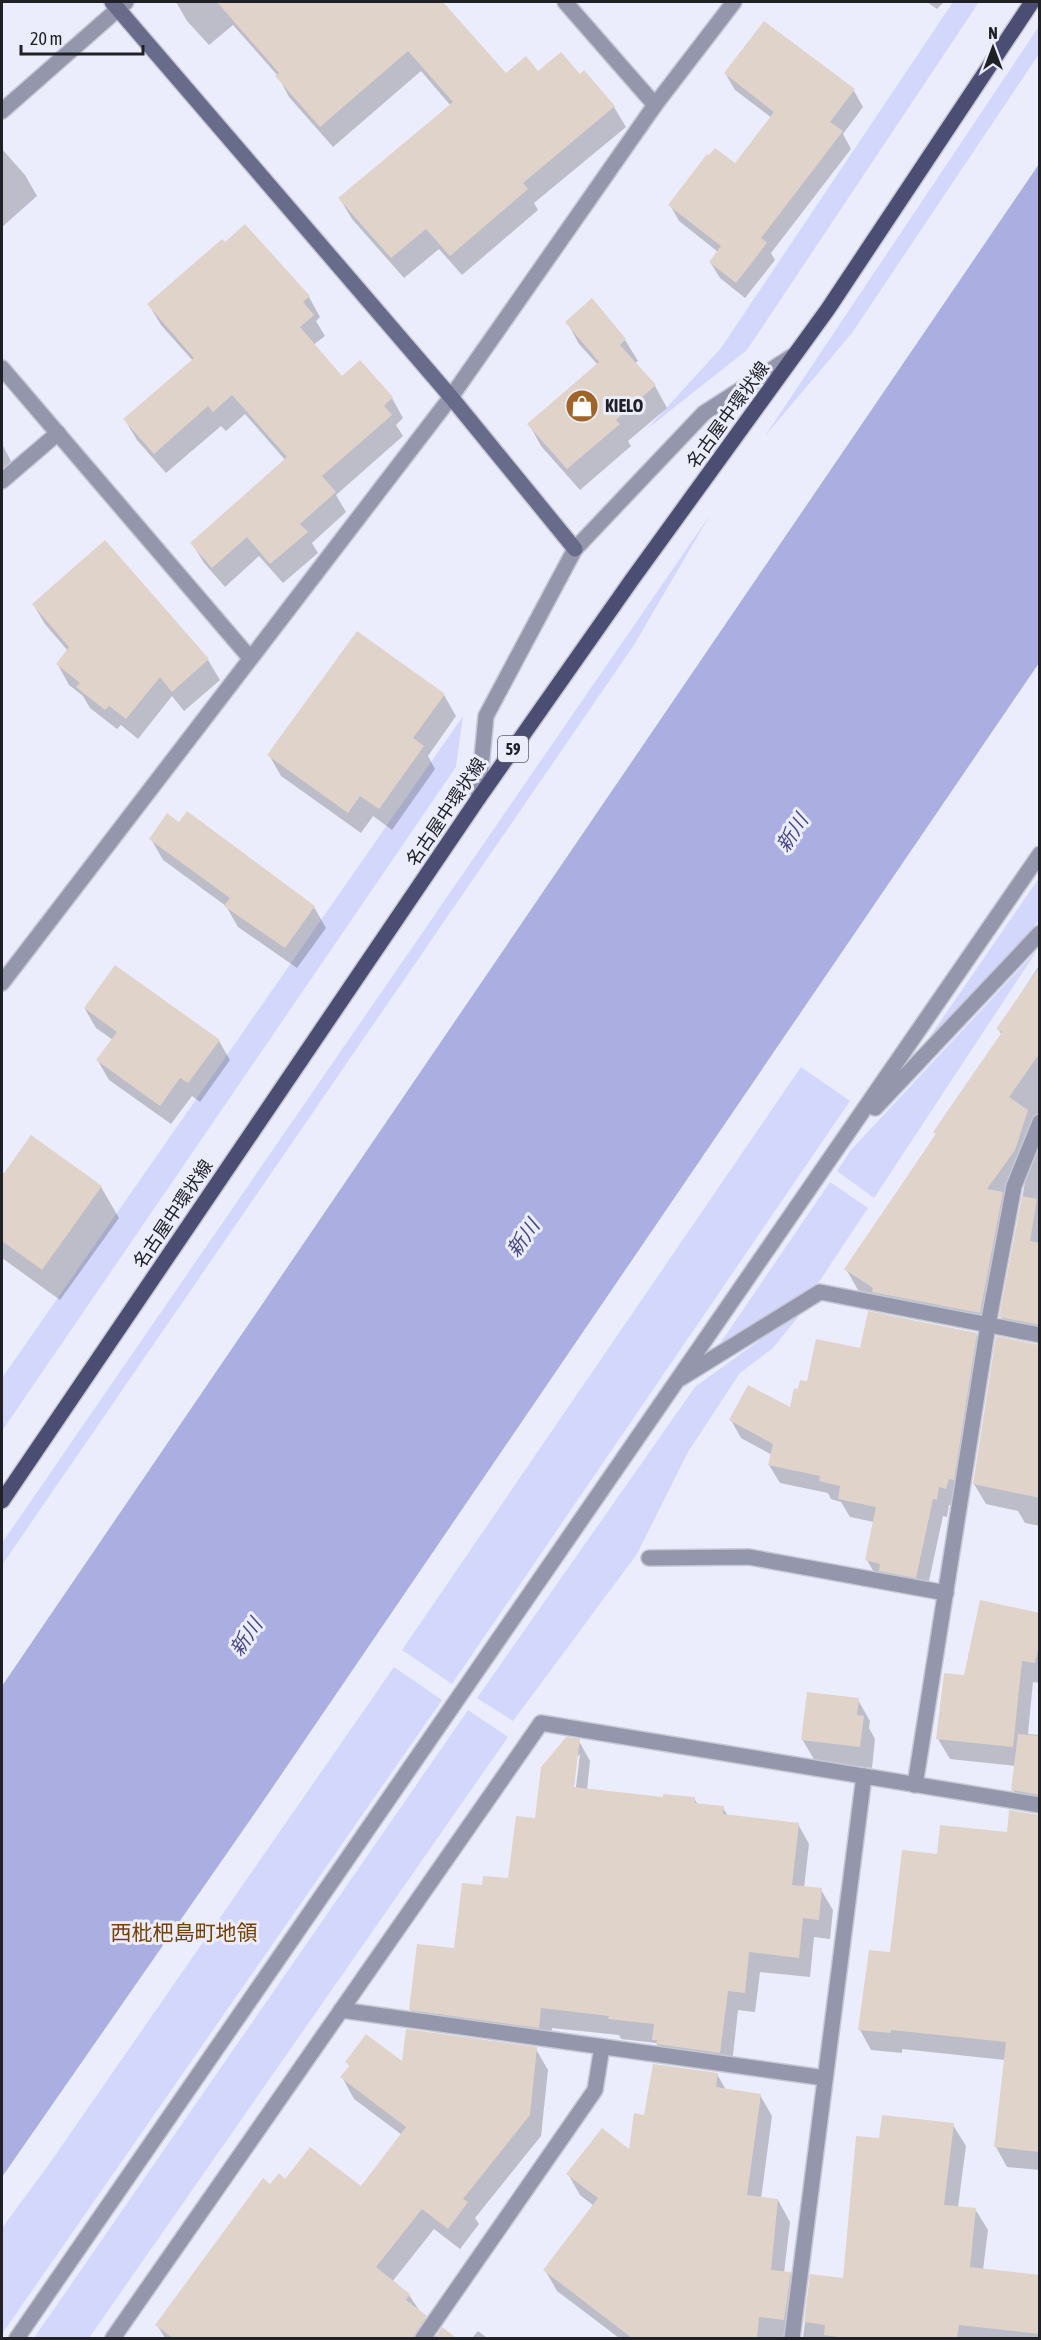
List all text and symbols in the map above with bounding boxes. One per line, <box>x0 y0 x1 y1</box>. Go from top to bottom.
scale bar <box>21 18 142 56</box>
north arrow <box>963 18 1023 78</box>
text: N <box>988 24 998 42</box>
text: 20 m <box>30 28 62 49</box>
street label: 名古屋中環状線 <box>682 358 773 472</box>
shop icon: KIELO <box>564 388 600 424</box>
place label: KIELO <box>605 395 643 416</box>
road number: 59 <box>498 736 528 762</box>
street label: 名古屋中環状線 <box>402 754 490 870</box>
water label: 新川 <box>771 808 813 856</box>
street label: 名古屋中環状線 <box>129 1156 217 1272</box>
water label: 新川 <box>502 1213 545 1261</box>
water label: 新川 <box>225 1612 267 1660</box>
district label: 西枇杷島町地領 <box>111 1920 258 1944</box>

